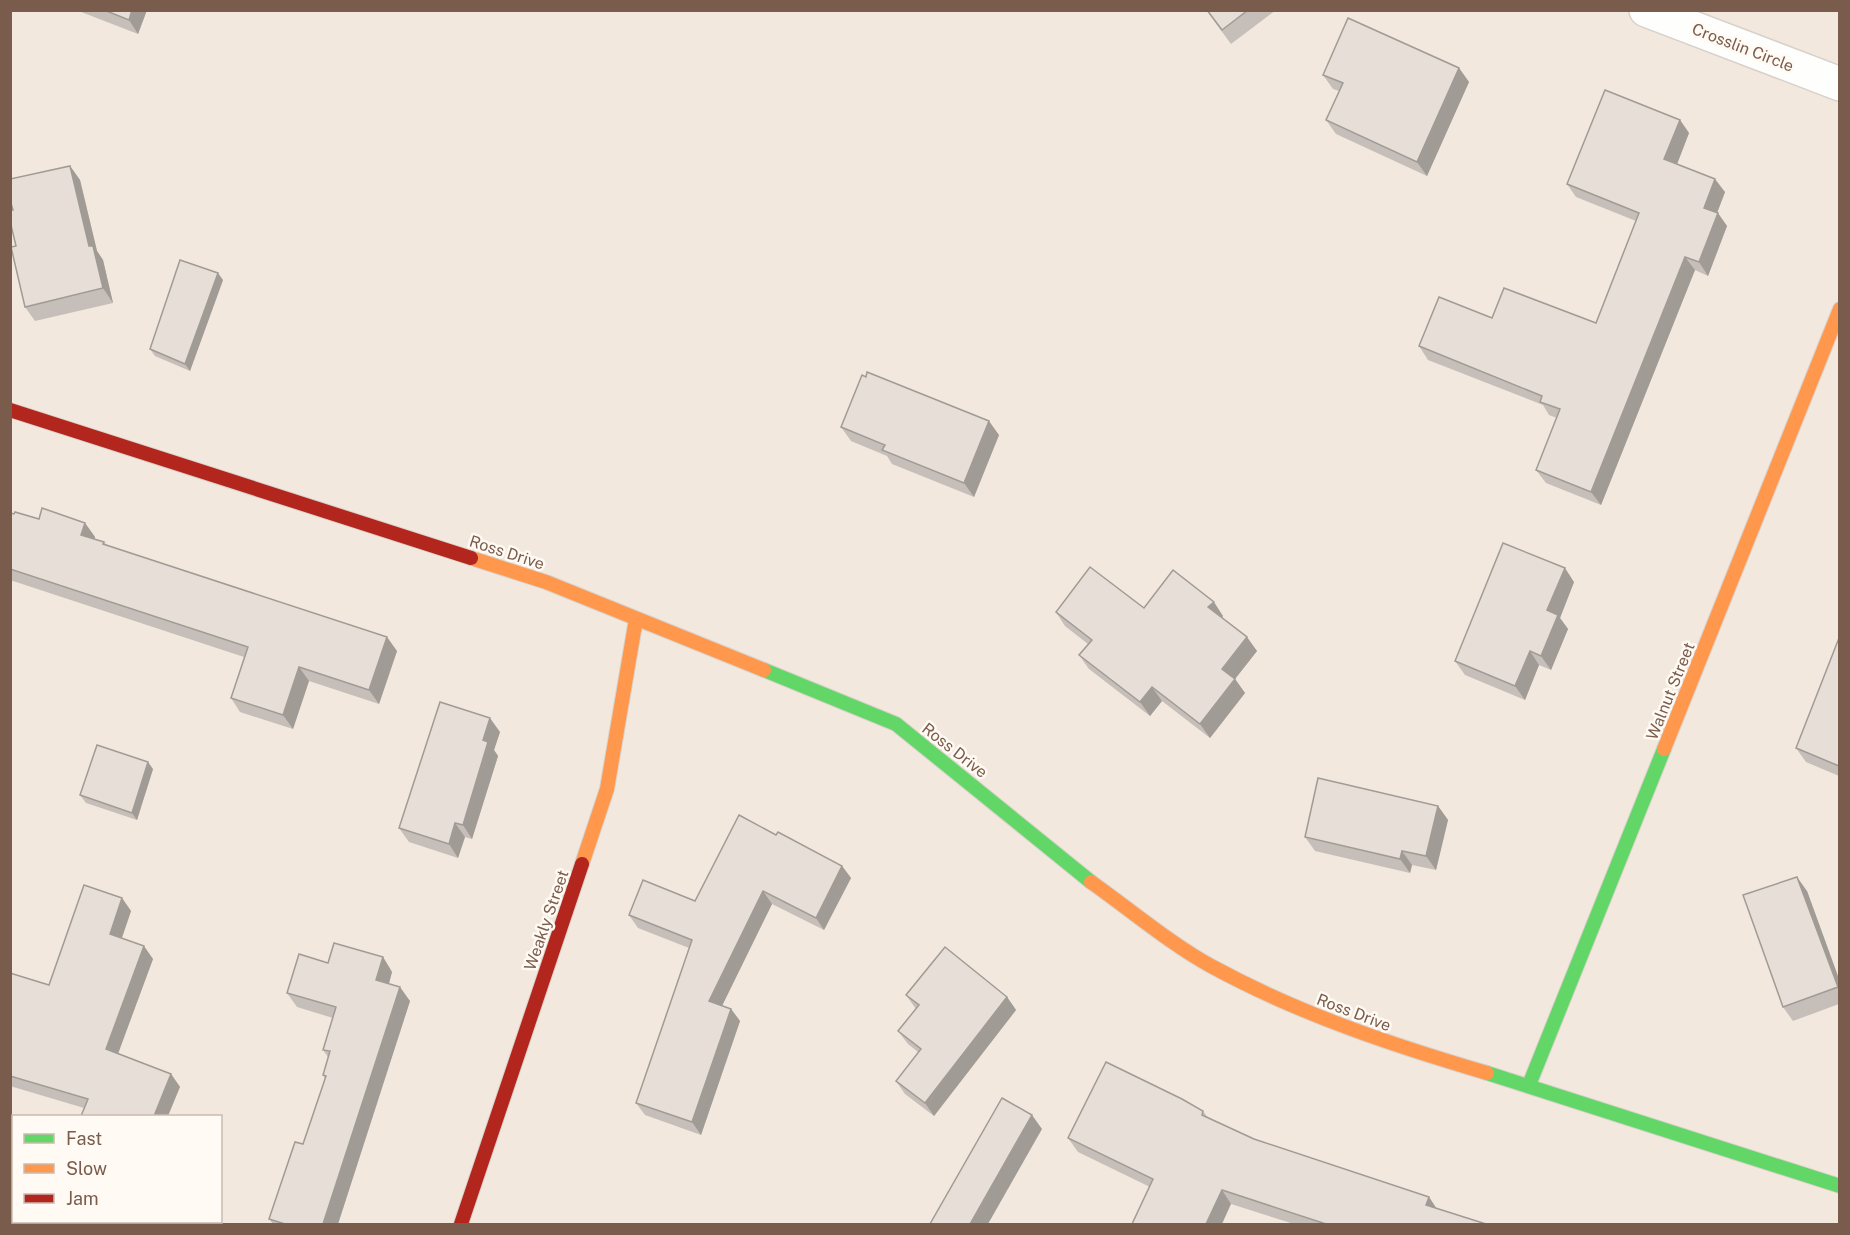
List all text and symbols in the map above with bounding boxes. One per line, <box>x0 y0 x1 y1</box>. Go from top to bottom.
street label: Crosslin Circle <box>1689 19 1796 76</box>
street label: Ross Drive <box>467 531 547 574</box>
street label: Walnut Street <box>1642 640 1699 743</box>
street label: Ross Drive <box>918 719 991 782</box>
street label: Weakly Street <box>520 867 573 973</box>
street label: Ross Drive <box>1314 990 1394 1035</box>
legend <box>12 1115 222 1223</box>
text: Fast <box>66 1128 102 1149</box>
text: Slow <box>66 1158 107 1179</box>
text: Jam <box>66 1188 99 1209</box>

